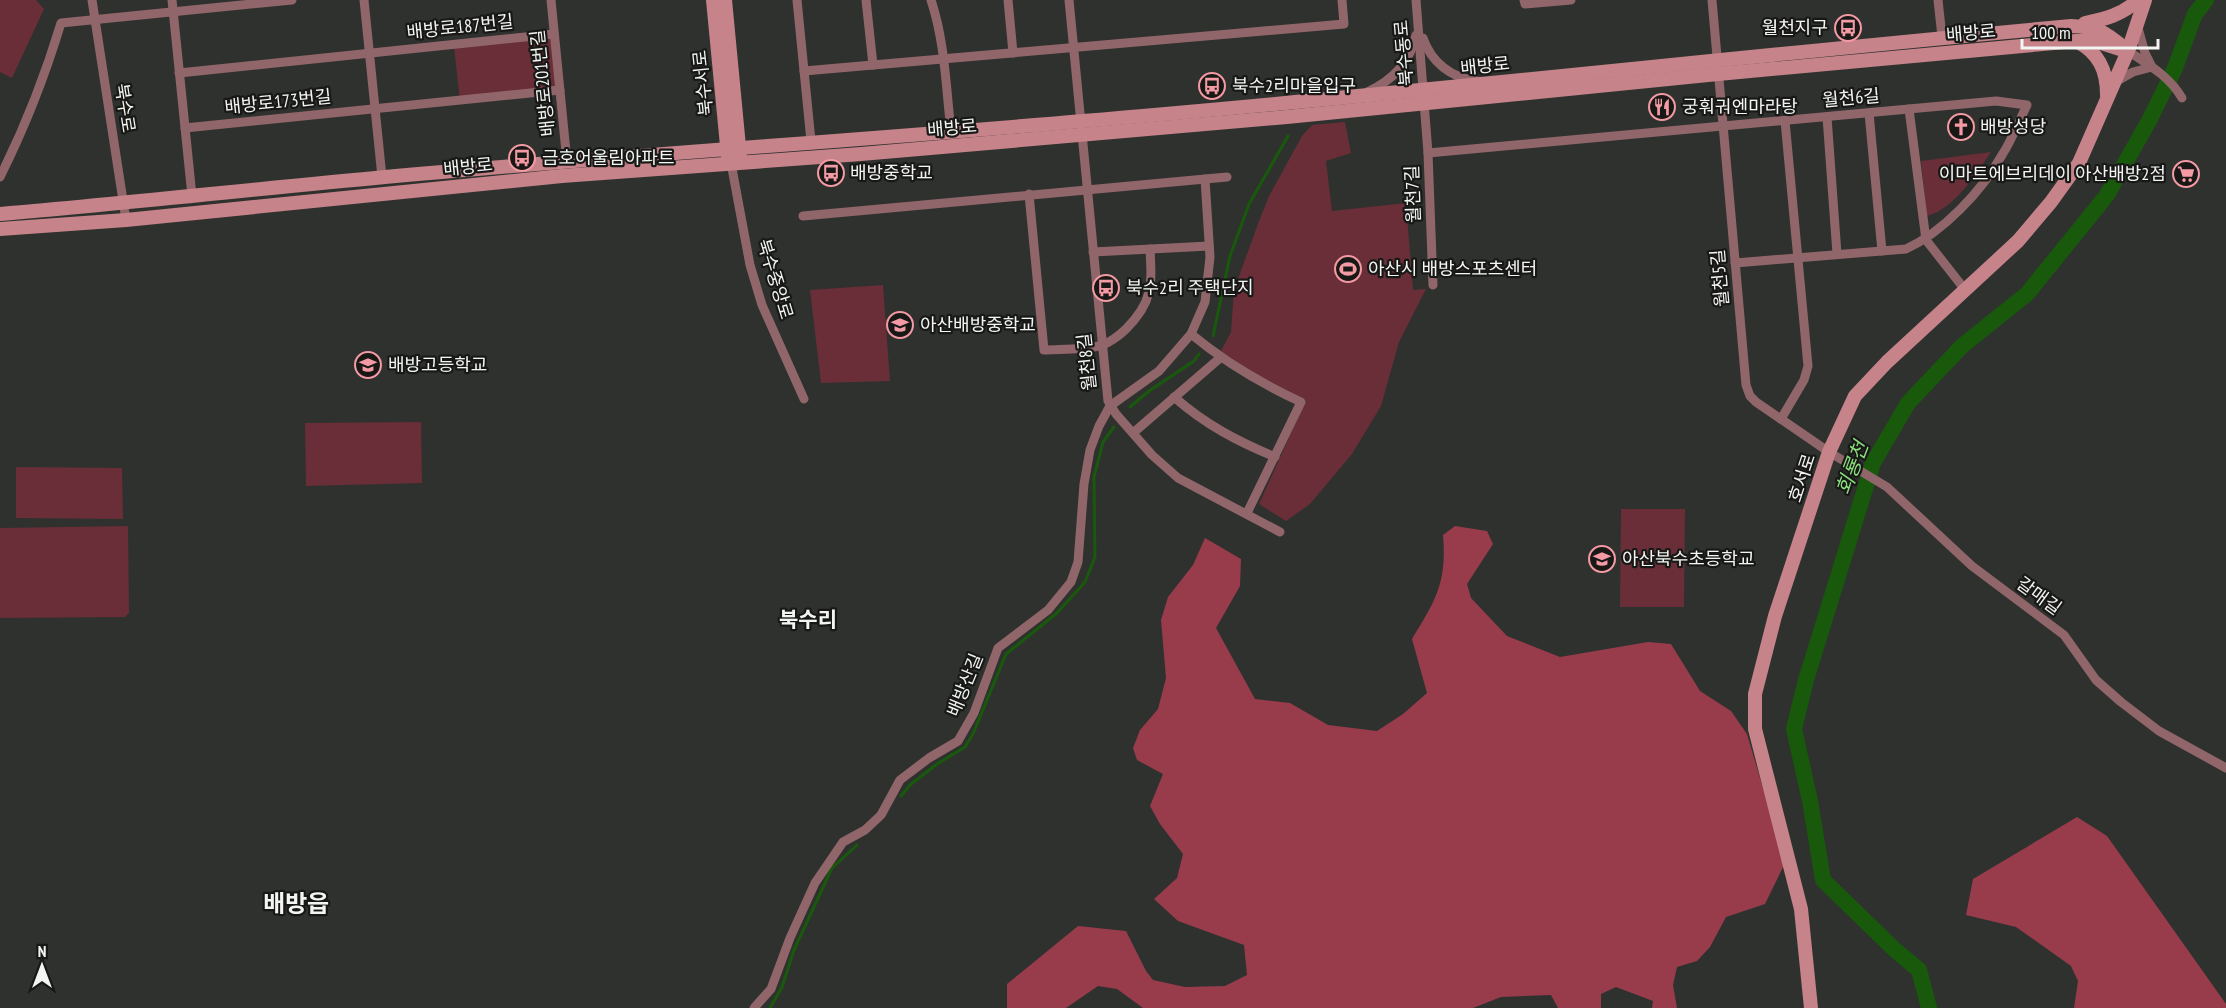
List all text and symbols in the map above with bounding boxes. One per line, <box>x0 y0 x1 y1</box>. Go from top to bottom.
street label: 배방로187번길 <box>405 9 514 44</box>
scale bar <box>2022 12 2158 50</box>
bus stop icon: 월천지구 <box>1833 13 1863 43</box>
place label: 월천지구 <box>1762 16 1828 39</box>
street label: 북수동로 <box>1389 19 1418 87</box>
street label: 배방로 <box>1945 19 1997 46</box>
text: 100 m <box>2031 21 2071 44</box>
street label: 배방로201번길 <box>525 29 560 138</box>
street label: 북수서로 <box>688 49 717 117</box>
street label: 배방로 <box>1459 51 1511 80</box>
bus stop icon: 북수2리마을입구 <box>1197 71 1227 101</box>
place label: 북수2리마을입구 <box>1232 74 1356 97</box>
street label: 북수로 <box>110 82 141 134</box>
street label: 배방로173번길 <box>223 84 332 119</box>
street label: 월천6길 <box>1821 84 1881 111</box>
restaurant icon: 궁훠궈엔마라탕 <box>1647 92 1677 122</box>
place label: 궁훠궈엔마라탕 <box>1682 95 1798 118</box>
church icon: 배방성당 <box>1946 112 1976 142</box>
street label: 배방로 <box>926 114 978 141</box>
place label: 배방성당 <box>1980 115 2046 138</box>
bus stop icon: 금호어울림아파트 <box>507 143 537 173</box>
place label: 금호어울림아파트 <box>542 146 674 169</box>
street label: 배방로 <box>442 152 494 181</box>
bus stop icon: 배방중학교 <box>816 158 846 188</box>
supermarket icon: 이마트에브리데이 아산배방2점 <box>2171 159 2201 189</box>
place label: 배방중학교 <box>850 161 933 184</box>
place label: 이마트에브리데이 아산배방2점 <box>1939 162 2166 185</box>
street label: 월천7길 <box>1400 165 1425 223</box>
street label: 북수중앙로 <box>752 236 799 322</box>
street label: 월천5길 <box>1706 248 1733 308</box>
sports icon: 아산시 배방스포츠센터 <box>1333 254 1363 284</box>
place label: 아산시 배방스포츠센터 <box>1368 257 1537 280</box>
bus stop icon: 북수2리 주택단지 <box>1091 273 1121 303</box>
place label: 북수2리 주택단지 <box>1126 276 1254 299</box>
school or university icon: 아산배방중학교 <box>885 310 915 340</box>
place label: 아산배방중학교 <box>920 313 1036 336</box>
street label: 월천8길 <box>1072 332 1101 392</box>
school or university icon: 배방고등학교 <box>353 350 383 380</box>
place label: 배방고등학교 <box>388 353 487 376</box>
water label: 회룡천 <box>1830 435 1875 498</box>
street label: 호서로 <box>1783 451 1820 505</box>
school or university icon: 아산북수초등학교 <box>1587 544 1617 574</box>
place label: 아산북수초등학교 <box>1622 547 1754 570</box>
street label: 갈매길 <box>2012 572 2066 620</box>
district label: 북수리 <box>779 606 837 633</box>
street label: 배방산길 <box>941 650 988 720</box>
district label: 배방읍 <box>263 888 329 919</box>
north arrow <box>12 936 72 996</box>
text: N <box>38 941 46 961</box>

